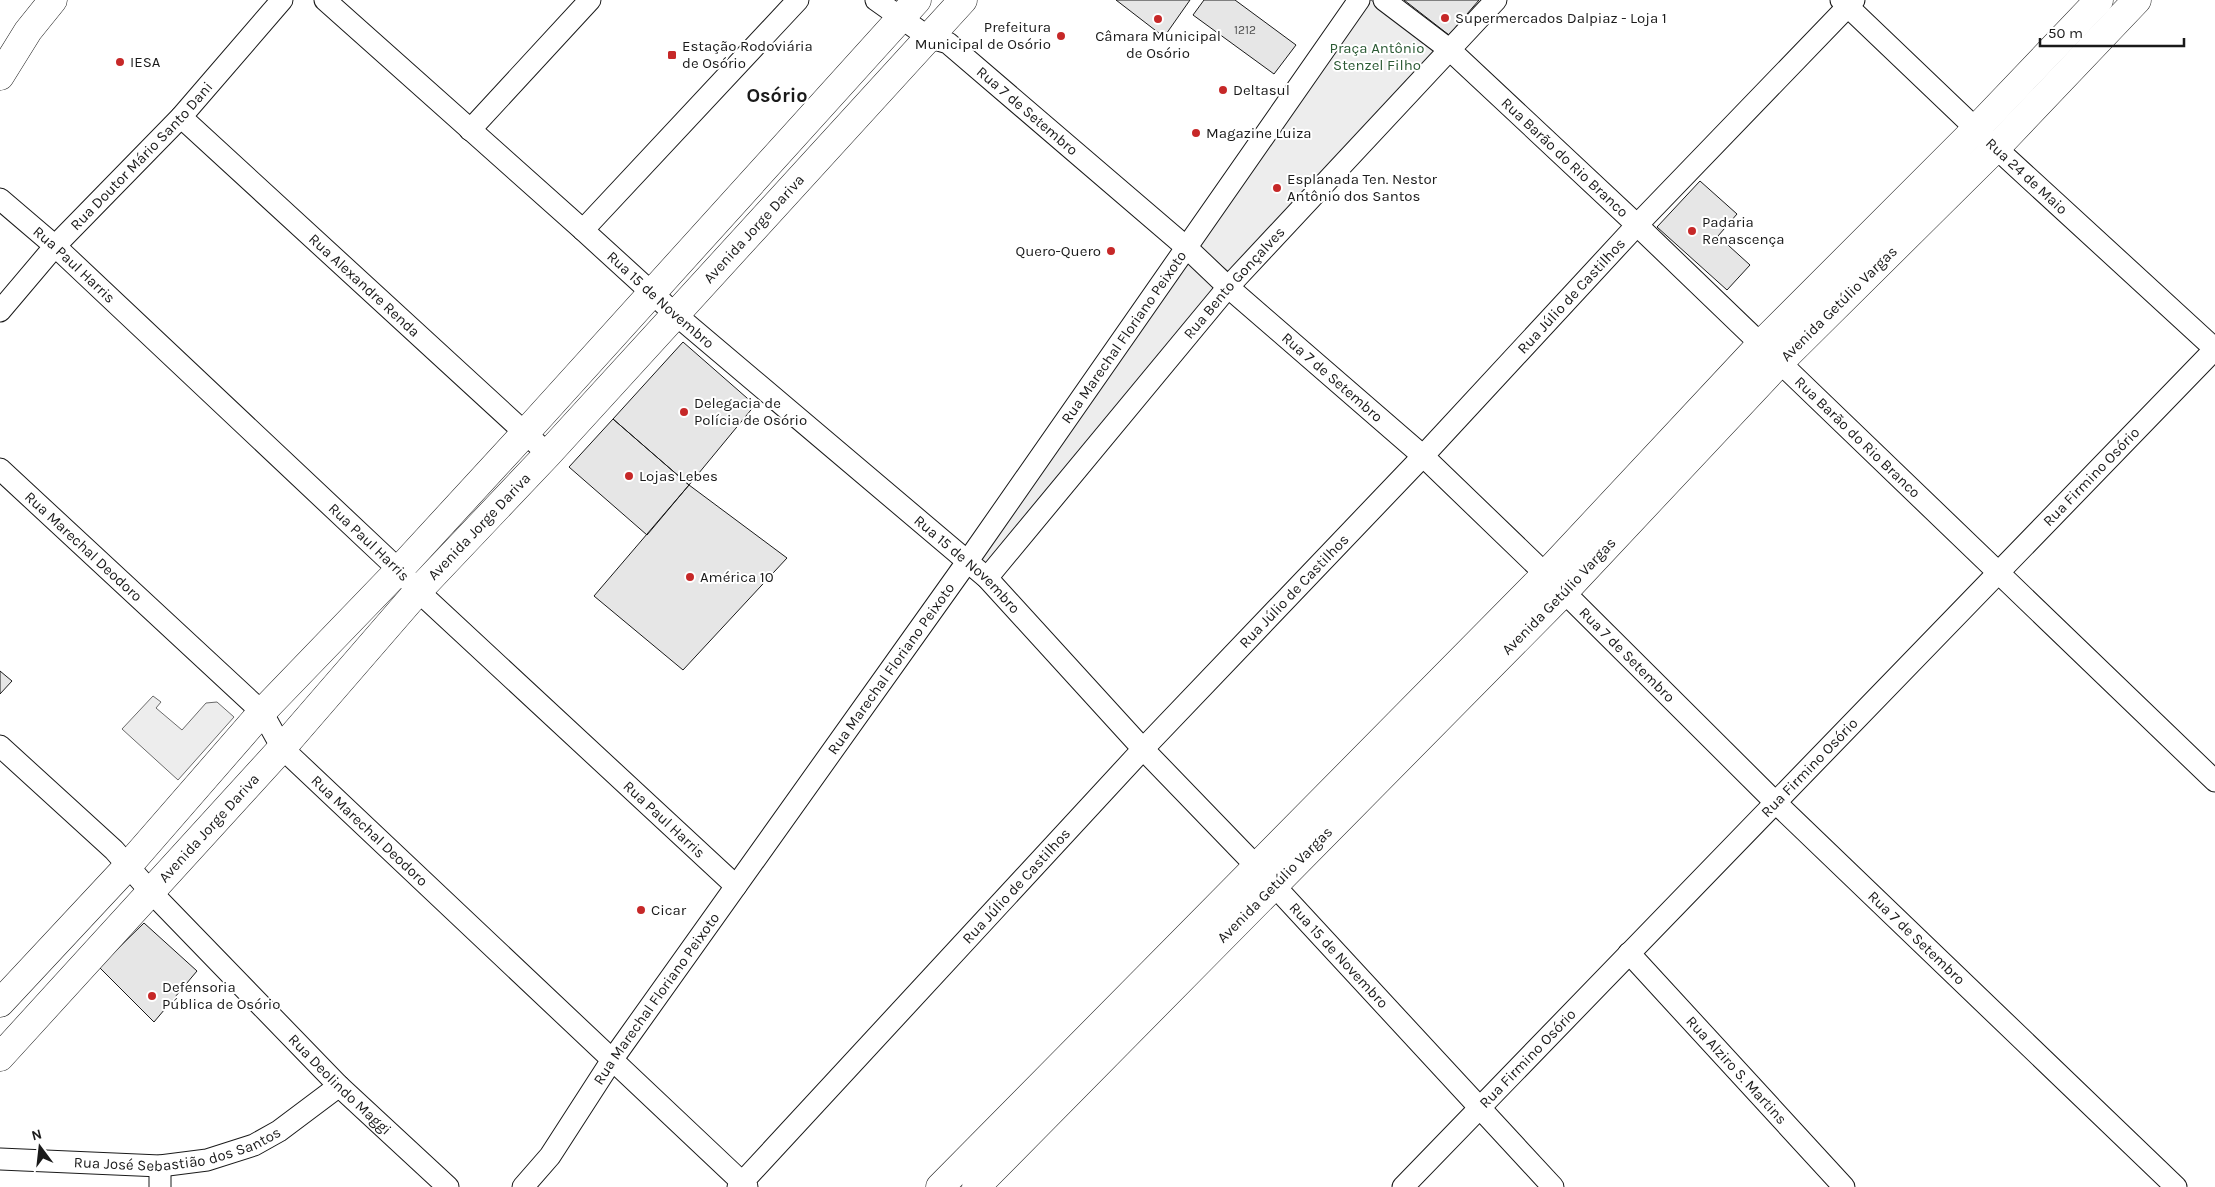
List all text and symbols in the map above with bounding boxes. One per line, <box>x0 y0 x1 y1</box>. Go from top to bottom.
place label: Supermercados Dalpiaz - Loja 1 <box>1455 9 1667 27</box>
marker: Supermercados Dalpiaz - Loja 1 <box>1439 12 1451 24</box>
marker: Câmara Municipal de Osório <box>1152 13 1164 25</box>
scale bar <box>2040 15 2184 47</box>
place label: Prefeitura Municipal de Osório <box>915 18 1051 53</box>
house number: 1212 <box>1234 23 1256 37</box>
text: 50 m <box>2048 24 2083 42</box>
place label: Câmara Municipal de Osório <box>1095 27 1221 62</box>
marker: Prefeitura Municipal de Osório <box>1055 30 1067 42</box>
place label: Estação Rodoviária de Osório <box>682 37 813 72</box>
park label: Praça Antônio Stenzel Filho <box>1330 39 1424 74</box>
marker: Estação Rodoviária de Osório <box>666 49 678 61</box>
place label: IESA <box>130 53 161 71</box>
marker: IESA <box>114 56 126 68</box>
street label: Rua 7 de Setembro <box>973 63 1081 159</box>
street label: Rua Doutor Mário Santo Dani <box>67 78 216 234</box>
place label: Deltasul <box>1233 81 1290 99</box>
district label: Osório <box>746 84 808 107</box>
marker: Deltasul <box>1217 84 1229 96</box>
street label: Rua Barão do Rio Branco <box>1498 94 1632 221</box>
place label: Magazine Luiza <box>1206 124 1312 142</box>
marker: Magazine Luiza <box>1190 127 1202 139</box>
street label: Rua 24 de Maio <box>1982 134 2071 218</box>
place label: Esplanada Ten. Nestor Antônio dos Santos <box>1287 170 1438 205</box>
street label: Avenida Jorge Dariva <box>700 171 808 287</box>
marker: Esplanada Ten. Nestor Antônio dos Santos <box>1271 182 1283 194</box>
place label: Padaria Renascença <box>1702 213 1785 248</box>
street label: Rua Paul Harris <box>29 222 119 307</box>
street label: Rua Bento Gonçalves <box>1180 223 1289 343</box>
marker: Padaria Renascença <box>1686 225 1698 237</box>
street label: Rua Alexandre Renda <box>305 230 424 341</box>
street label: Rua Júlio de Castilhos <box>1513 235 1629 357</box>
place label: Quero-Quero <box>1015 242 1101 260</box>
street label: Avenida Getúlio Vargas <box>1777 242 1901 365</box>
marker: Quero-Quero <box>1105 245 1117 257</box>
street label: Rua 15 de Novembro <box>603 247 718 352</box>
street label: Rua Marechal Floriano Peixoto <box>1057 247 1190 427</box>
street label: Rua 7 de Setembro <box>1278 329 1386 426</box>
street label: Rua Barão do Rio Branco <box>1791 373 1924 502</box>
place label: Delegacia de Polícia de Osório <box>694 394 807 429</box>
marker: Delegacia de Polícia de Osório <box>678 406 690 418</box>
street label: Rua Firmino Osório <box>2039 423 2143 530</box>
place label: Lojas Lebes <box>639 467 718 485</box>
street label: Avenida Jorge Dariva <box>424 469 534 584</box>
marker: Lojas Lebes <box>623 470 635 482</box>
street label: Rua Marechal Deodoro <box>21 488 146 605</box>
street label: Rua Paul Harris <box>325 499 413 585</box>
street label: Rua 15 de Novembro <box>910 511 1024 617</box>
street label: Rua Júlio de Castilhos <box>1235 530 1352 652</box>
street label: Avenida Getúlio Vargas <box>1498 534 1620 659</box>
place label: América 10 <box>700 568 774 586</box>
marker: América 10 <box>684 571 696 583</box>
street label: Rua Marechal Floriano Peixoto <box>824 579 958 758</box>
street label: Rua 7 de Setembro <box>1575 603 1679 706</box>
street label: Rua Firmino Osório <box>1757 714 1861 821</box>
street label: Avenida Jorge Dariva <box>155 770 263 886</box>
street label: Rua Marechal Deodoro <box>308 771 432 890</box>
street label: Rua Paul Harris <box>620 777 709 862</box>
street label: Avenida Getúlio Vargas <box>1213 823 1336 947</box>
street label: Rua Júlio de Castilhos <box>959 825 1074 947</box>
street label: Rua 7 de Setembro <box>1864 887 1969 989</box>
street label: Rua 15 de Novembro <box>1286 899 1392 1012</box>
place label: Cicar <box>651 901 687 919</box>
marker: Cicar <box>635 904 647 916</box>
street label: Rua Marechal Floriano Peixoto <box>589 909 723 1088</box>
place label: Defensoria Pública de Osório <box>162 978 281 1013</box>
marker: Defensoria Pública de Osório <box>146 990 158 1002</box>
street label: Rua Firmino Osório <box>1475 1005 1580 1112</box>
street label: Rua Alziro S. Martins <box>1682 1012 1791 1128</box>
street label: Rua Deolindo Maggi <box>285 1030 395 1139</box>
north arrow <box>15 1122 65 1172</box>
street label: Rua José Sebastião dos Santos <box>73 1123 284 1175</box>
text: N <box>30 1125 44 1144</box>

